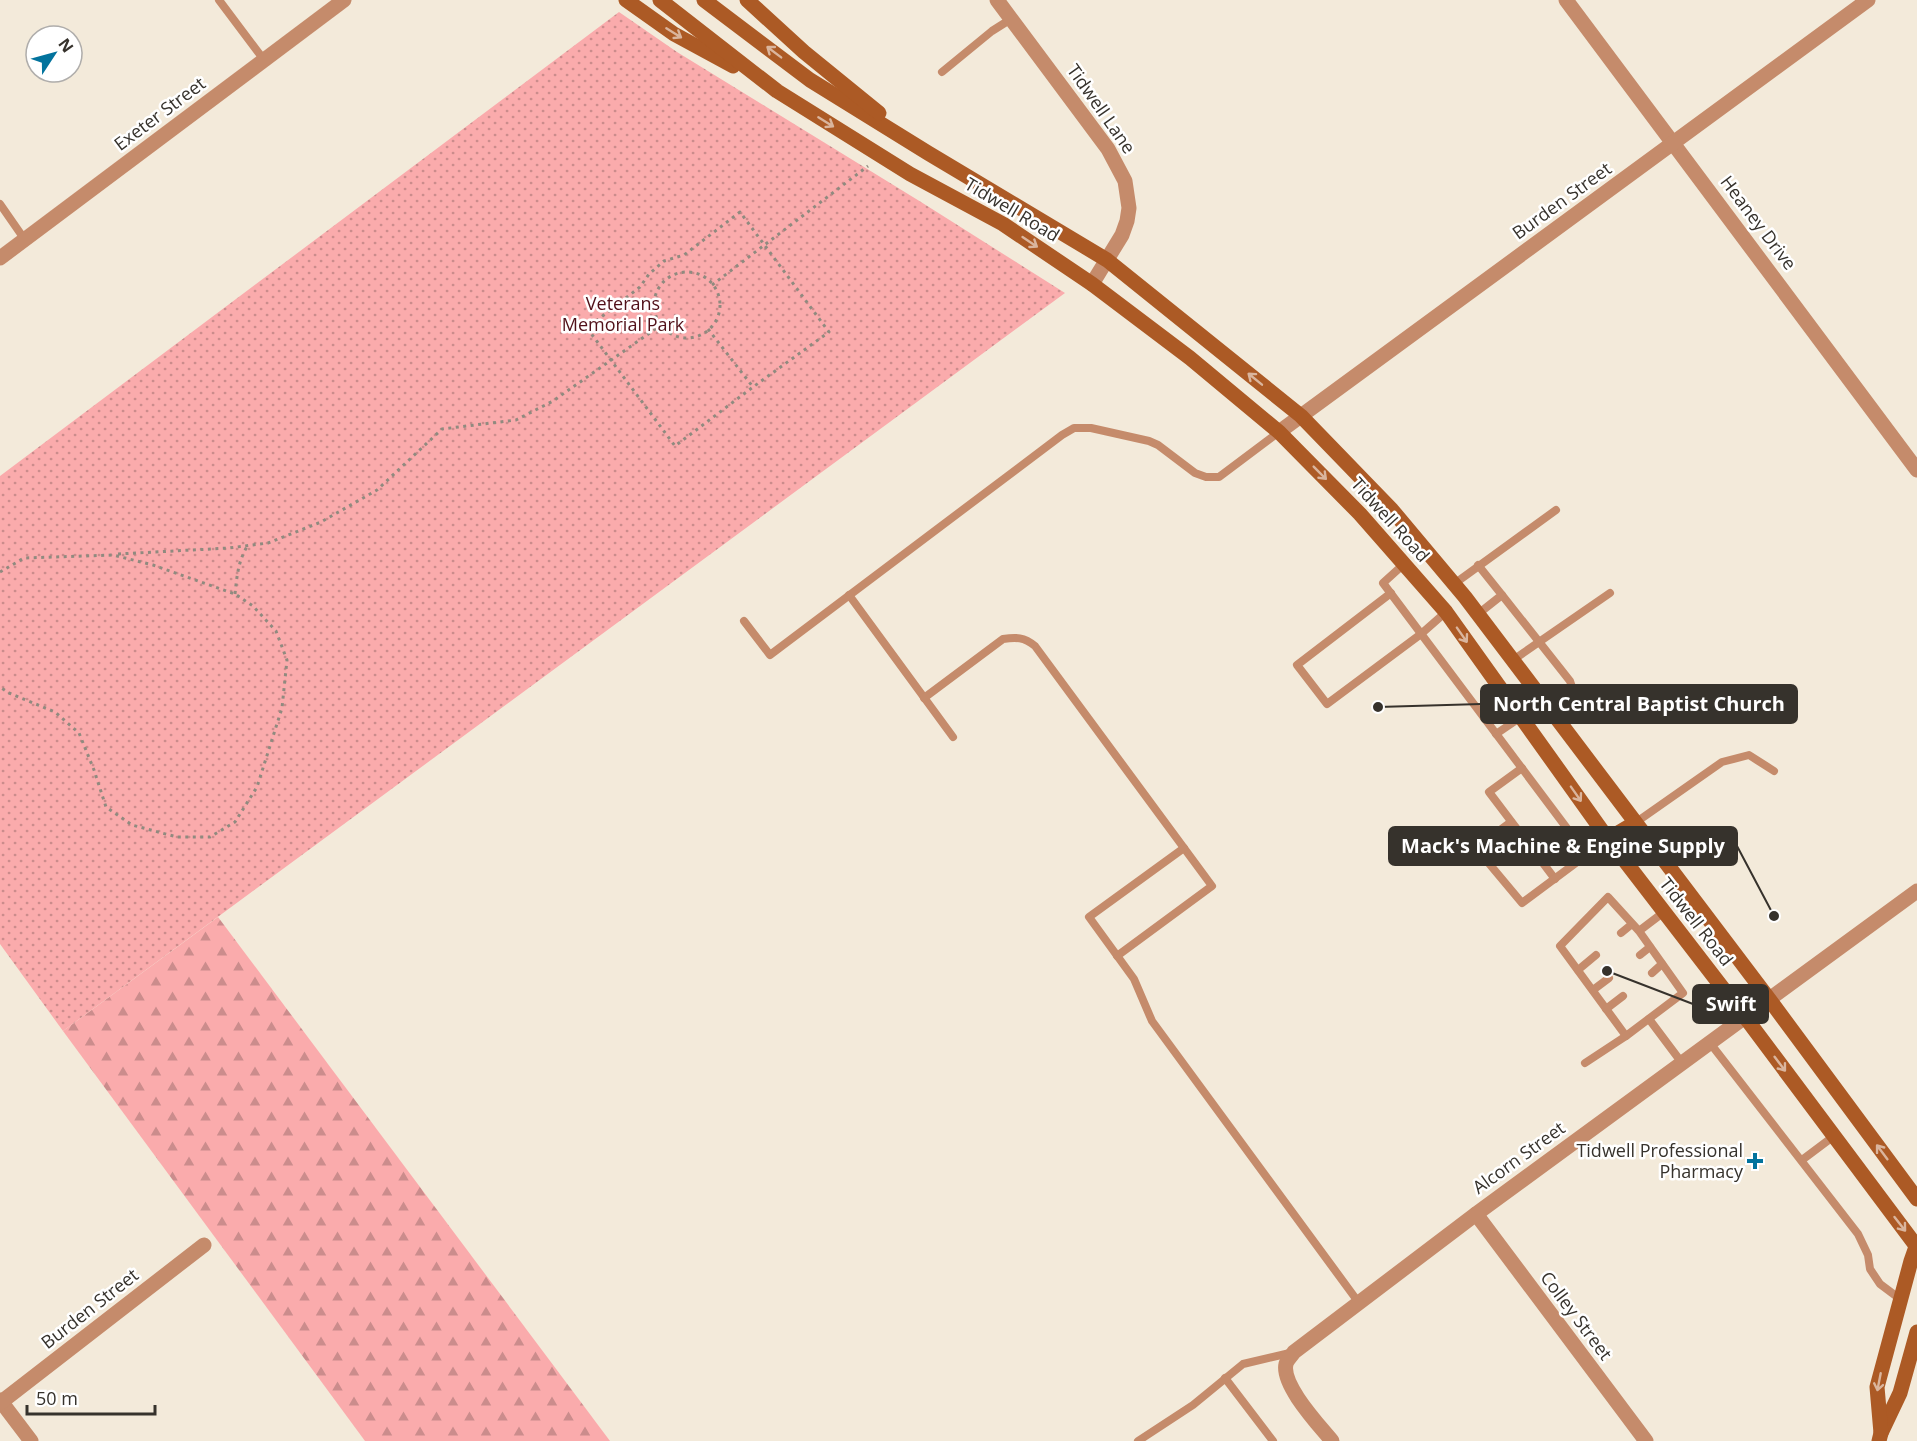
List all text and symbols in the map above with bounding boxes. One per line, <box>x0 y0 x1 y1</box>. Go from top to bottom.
north arrow <box>24 24 84 84</box>
one-way arrow <box>665 27 682 39</box>
text: N <box>53 33 79 57</box>
one-way arrow <box>766 46 782 59</box>
street label: Tidwell Lane <box>1062 59 1141 158</box>
street label: Exeter Street <box>109 71 210 155</box>
one-way arrow <box>817 116 834 128</box>
street label: Burden Street <box>1507 156 1616 244</box>
street label: Heaney Drive <box>1715 170 1802 274</box>
street label: Tidwell Road <box>961 171 1064 247</box>
one-way arrow <box>1021 236 1038 248</box>
park label: Veterans Memorial Park <box>562 291 685 336</box>
one-way arrow <box>1247 373 1263 386</box>
one-way arrow <box>1312 466 1327 481</box>
street label: Tidwell Road <box>1346 472 1435 567</box>
one-way arrow <box>1456 627 1469 643</box>
callout: North Central Baptist Church <box>1481 685 1797 723</box>
text: North Central Baptist Church <box>1493 690 1785 717</box>
one-way arrow <box>1570 786 1582 802</box>
callout: Mack's Machine & Engine Supply <box>1389 827 1737 865</box>
text: Mack's Machine & Engine Supply <box>1401 832 1726 859</box>
street label: Tidwell Road <box>1655 872 1739 971</box>
callout: Swift <box>1693 985 1768 1023</box>
text: Swift <box>1706 990 1757 1017</box>
one-way arrow <box>1774 1055 1786 1071</box>
street label: Alcorn Street <box>1467 1116 1569 1199</box>
place label: Tidwell Professional Pharmacy <box>1576 1138 1744 1183</box>
one-way arrow <box>1876 1144 1889 1160</box>
marker: Tidwell Professional Pharmacy <box>1748 1154 1762 1168</box>
one-way arrow <box>1894 1216 1906 1232</box>
street label: Burden Street <box>36 1263 143 1354</box>
street label: Colley Street <box>1536 1266 1618 1365</box>
one-way arrow <box>1873 1371 1884 1391</box>
scale bar <box>27 1378 154 1416</box>
text: 50 m <box>36 1386 78 1410</box>

